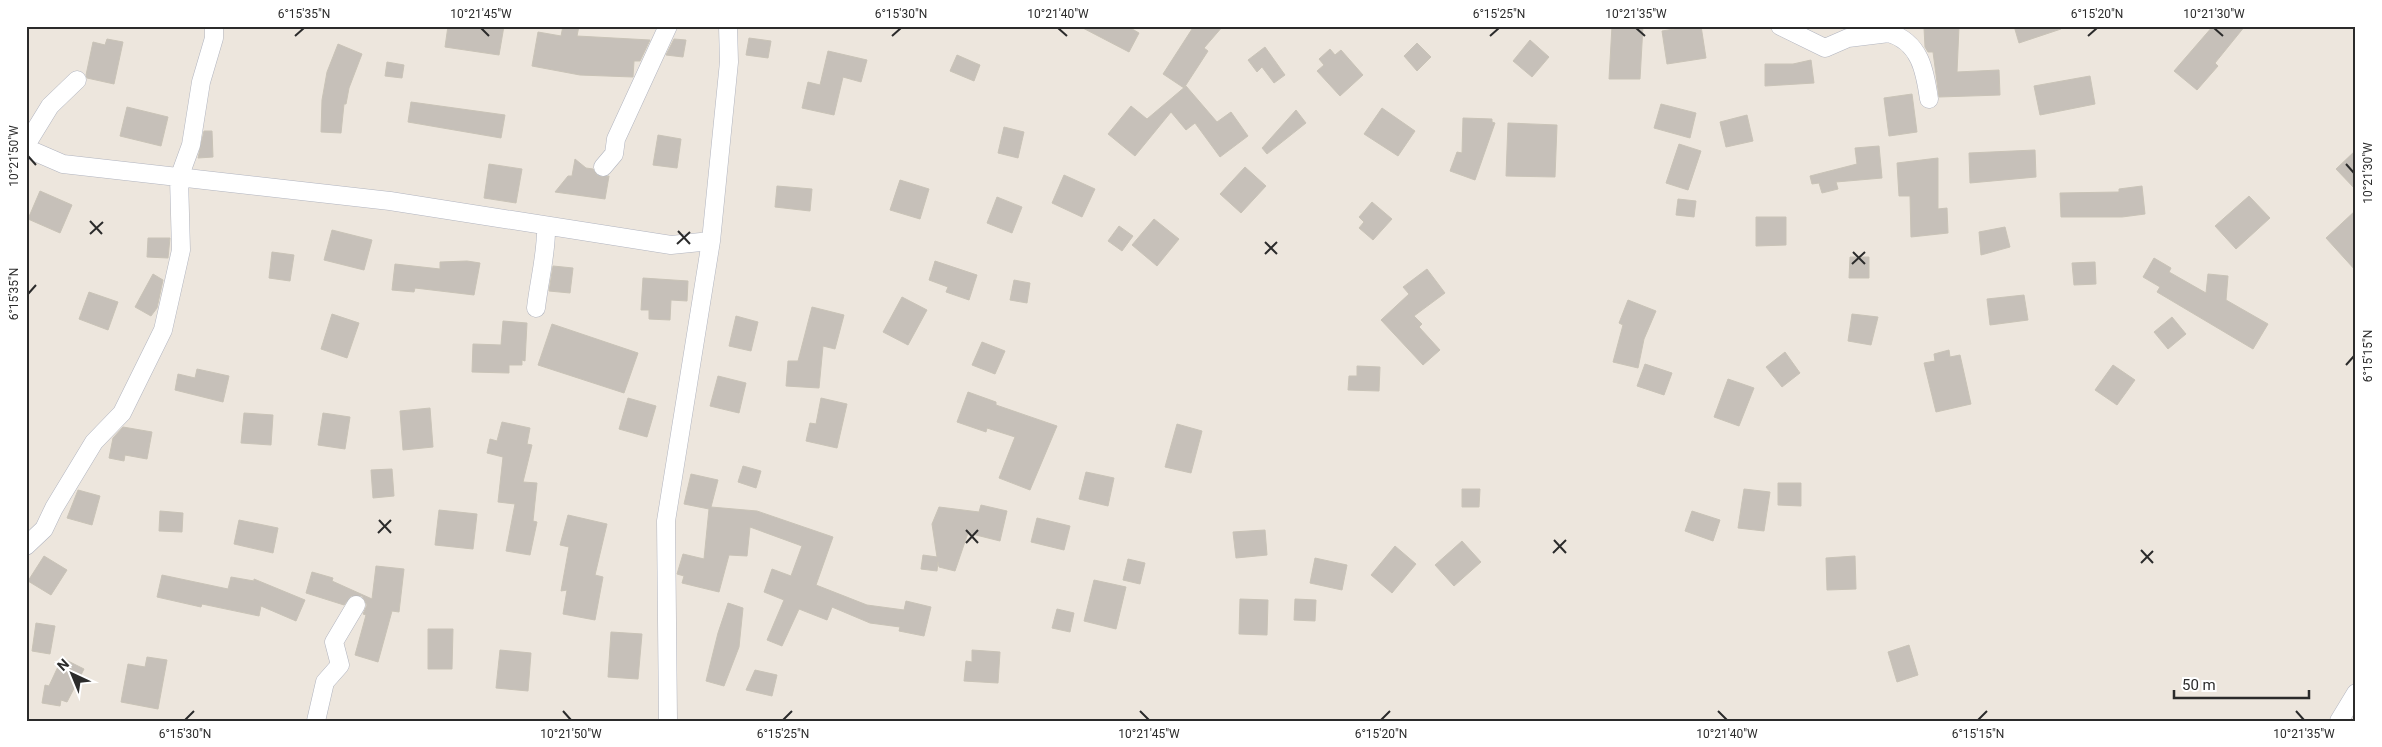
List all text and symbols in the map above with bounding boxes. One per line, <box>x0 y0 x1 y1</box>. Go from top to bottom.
text: 6°15'35"N <box>278 7 330 21</box>
text: 10°21'45"W <box>450 7 512 21</box>
text: 6°15'30"N <box>875 7 927 21</box>
text: 10°21'40"W <box>1027 7 1089 21</box>
text: 6°15'25"N <box>1473 7 1525 21</box>
text: 10°21'35"W <box>1605 7 1667 21</box>
text: 6°15'20"N <box>2071 7 2123 21</box>
text: 10°21'30"W <box>2183 7 2245 21</box>
text: 10°21'50"W <box>7 125 21 187</box>
text: 10°21'30"W <box>2361 142 2375 204</box>
text: 6°15'35"N <box>7 268 21 320</box>
text: 6°15'15"N <box>2361 330 2375 382</box>
north arrow <box>48 650 98 700</box>
text: N <box>54 655 72 674</box>
scale bar <box>2174 667 2310 699</box>
text: 50 m <box>2182 676 2216 694</box>
text: 6°15'30"N <box>159 727 211 741</box>
text: 10°21'50"W <box>540 727 602 741</box>
text: 6°15'25"N <box>757 727 809 741</box>
text: 10°21'45"W <box>1118 727 1180 741</box>
text: 6°15'20"N <box>1355 727 1407 741</box>
text: 10°21'40"W <box>1696 727 1758 741</box>
text: 6°15'15"N <box>1952 727 2004 741</box>
text: 10°21'35"W <box>2273 727 2335 741</box>

